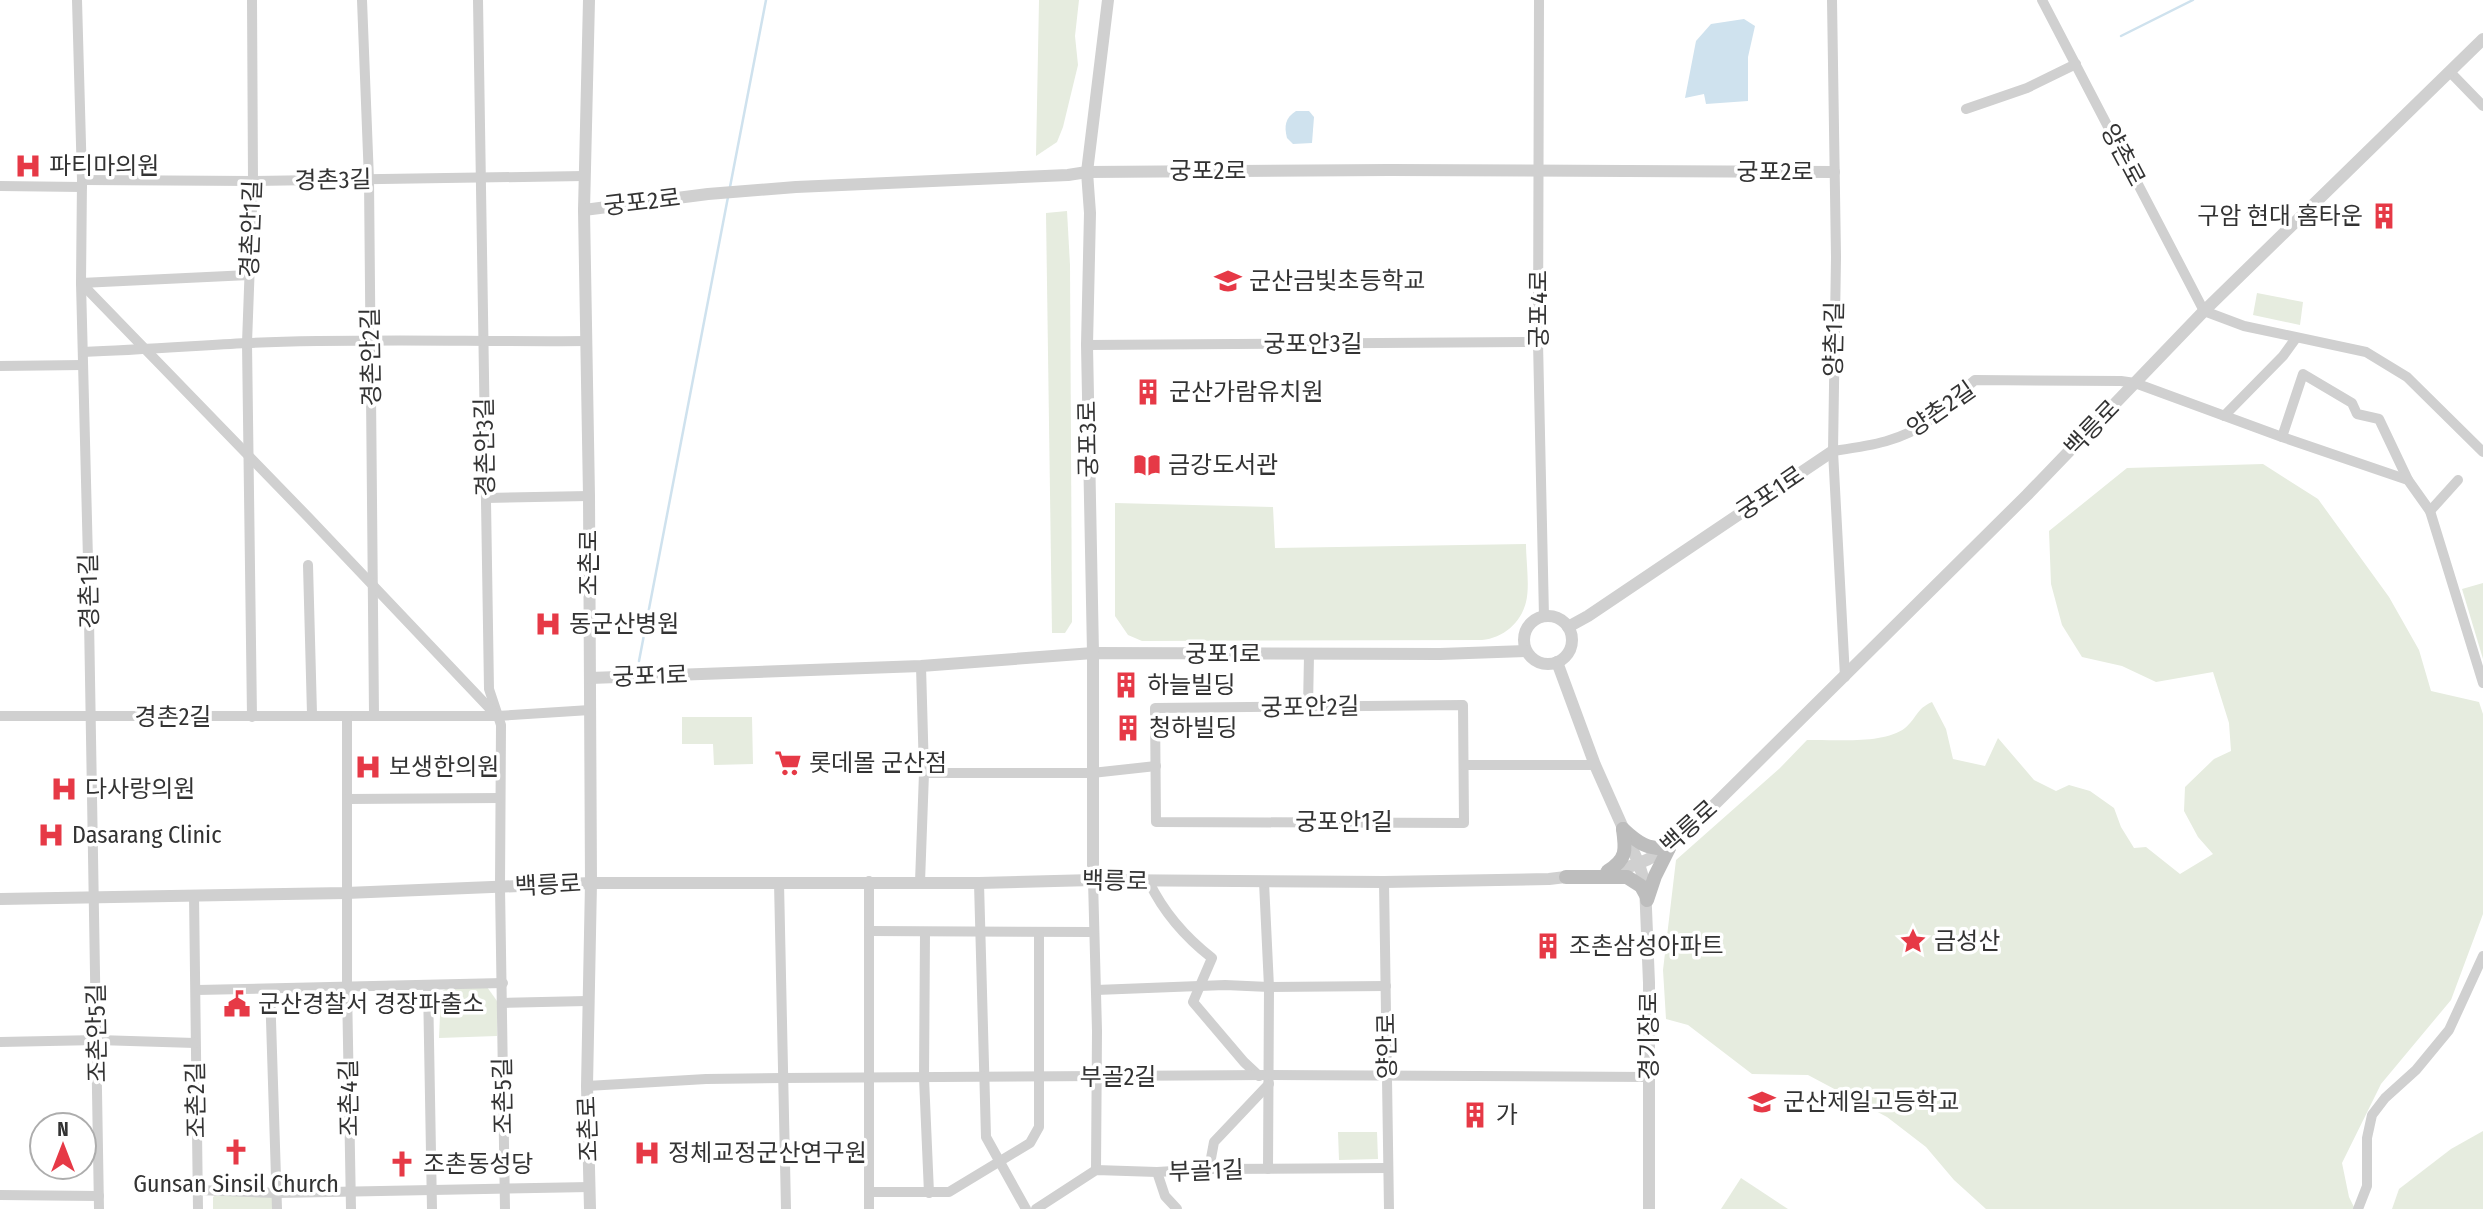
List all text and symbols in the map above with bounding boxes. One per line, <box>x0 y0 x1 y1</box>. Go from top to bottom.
street label: 양촌로 <box>2095 119 2151 191</box>
hospital icon: 파티마의원 <box>13 151 43 181</box>
place label: 파티마의원 <box>49 152 159 180</box>
street label: 궁포2로 <box>1170 157 1246 185</box>
street label: 궁포2로 <box>1737 158 1813 186</box>
street label: 경촌3길 <box>294 165 372 195</box>
street label: 경촌안1길 <box>235 180 267 278</box>
street label: 궁포2로 <box>602 183 682 221</box>
building icon: 구암 현대 홈타운 <box>2369 201 2399 231</box>
place label: 구암 현대 홈타운 <box>2197 202 2363 230</box>
school or university icon: 군산금빛초등학교 <box>1213 266 1243 296</box>
place label: 군산금빛초등학교 <box>1249 267 1426 295</box>
street label: 궁포4로 <box>1525 270 1553 348</box>
street label: 양촌1길 <box>1819 301 1849 377</box>
street label: 경촌안2길 <box>356 307 386 407</box>
street label: 궁포안3길 <box>1263 330 1363 358</box>
street label: 양촌2길 <box>1902 375 1980 443</box>
building icon: 군산가람유치원 <box>1133 377 1163 407</box>
place label: 군산가람유치원 <box>1169 378 1324 406</box>
street label: 백릉로 <box>2059 394 2125 462</box>
street label: 경촌안3길 <box>470 397 500 497</box>
street label: 궁포3로 <box>1073 400 1103 478</box>
library icon: 금강도서관 <box>1132 450 1162 480</box>
place label: 금강도서관 <box>1168 451 1278 479</box>
street label: 궁포1로 <box>1731 460 1809 526</box>
street label: 조촌로 <box>575 530 603 596</box>
street label: 경촌1길 <box>74 553 104 629</box>
hospital icon: 동군산병원 <box>533 609 563 639</box>
place label: 동군산병원 <box>569 610 679 638</box>
street label: 궁포1로 <box>1185 640 1261 668</box>
street label: 궁포1로 <box>612 661 688 691</box>
building icon: 하늘빌딩 <box>1111 670 1141 700</box>
place label: 하늘빌딩 <box>1147 671 1235 699</box>
street label: 궁포안2길 <box>1260 692 1360 722</box>
street label: 경촌2길 <box>135 703 211 731</box>
building icon: 청하빌딩 <box>1113 713 1143 743</box>
place label: 청하빌딩 <box>1149 714 1237 742</box>
supermarket icon: 롯데몰 군산점 <box>773 748 803 778</box>
place label: 롯데몰 군산점 <box>809 749 947 777</box>
hospital icon: 보생한의원 <box>353 752 383 782</box>
place label: 보생한의원 <box>389 753 499 781</box>
hospital icon: 다사랑의원 <box>49 774 79 804</box>
place label: 다사랑의원 <box>85 775 195 803</box>
street label: 백릉로 <box>1655 794 1723 860</box>
street label: 궁포안1길 <box>1295 808 1393 836</box>
hospital icon: Dasarang Clinic <box>36 820 66 850</box>
place label: Dasarang Clinic <box>72 821 221 849</box>
street label: 백릉로 <box>1082 866 1148 896</box>
street label: 백릉로 <box>514 869 582 901</box>
place icon: 금성산 <box>1898 926 1928 956</box>
place label: 금성산 <box>1934 927 2000 955</box>
building icon: 조촌삼성아파트 <box>1533 931 1563 961</box>
place label: 조촌삼성아파트 <box>1569 932 1724 960</box>
street label: 조촌안5길 <box>82 983 112 1083</box>
public building icon: 군산경찰서 경장파출소 <box>222 989 252 1019</box>
place label: 군산경찰서 경장파출소 <box>258 990 484 1018</box>
street label: 경기장로 <box>1635 992 1663 1080</box>
street label: 양안로 <box>1372 1013 1402 1079</box>
street label: 조촌5길 <box>488 1057 518 1135</box>
street label: 조촌4길 <box>334 1059 364 1137</box>
street label: 조촌2길 <box>181 1061 211 1139</box>
street label: 부골2길 <box>1080 1063 1156 1091</box>
school or university icon: 군산제일고등학교 <box>1747 1087 1777 1117</box>
place label: 군산제일고등학교 <box>1783 1088 1960 1116</box>
street label: 조촌로 <box>573 1095 603 1163</box>
building icon: 가 <box>1460 1100 1490 1130</box>
place label: 가 <box>1496 1101 1518 1129</box>
north arrow <box>28 1111 98 1181</box>
text: N <box>57 1118 69 1141</box>
church icon: Gunsan Sinsil Church <box>221 1137 251 1167</box>
hospital icon: 정체교정군산연구원 <box>632 1138 662 1168</box>
place label: 정체교정군산연구원 <box>668 1139 867 1167</box>
church icon: 조촌동성당 <box>387 1149 417 1179</box>
place label: 조촌동성당 <box>423 1150 533 1178</box>
street label: 부골1길 <box>1168 1156 1244 1186</box>
place label: Gunsan Sinsil Church <box>133 1170 339 1198</box>

